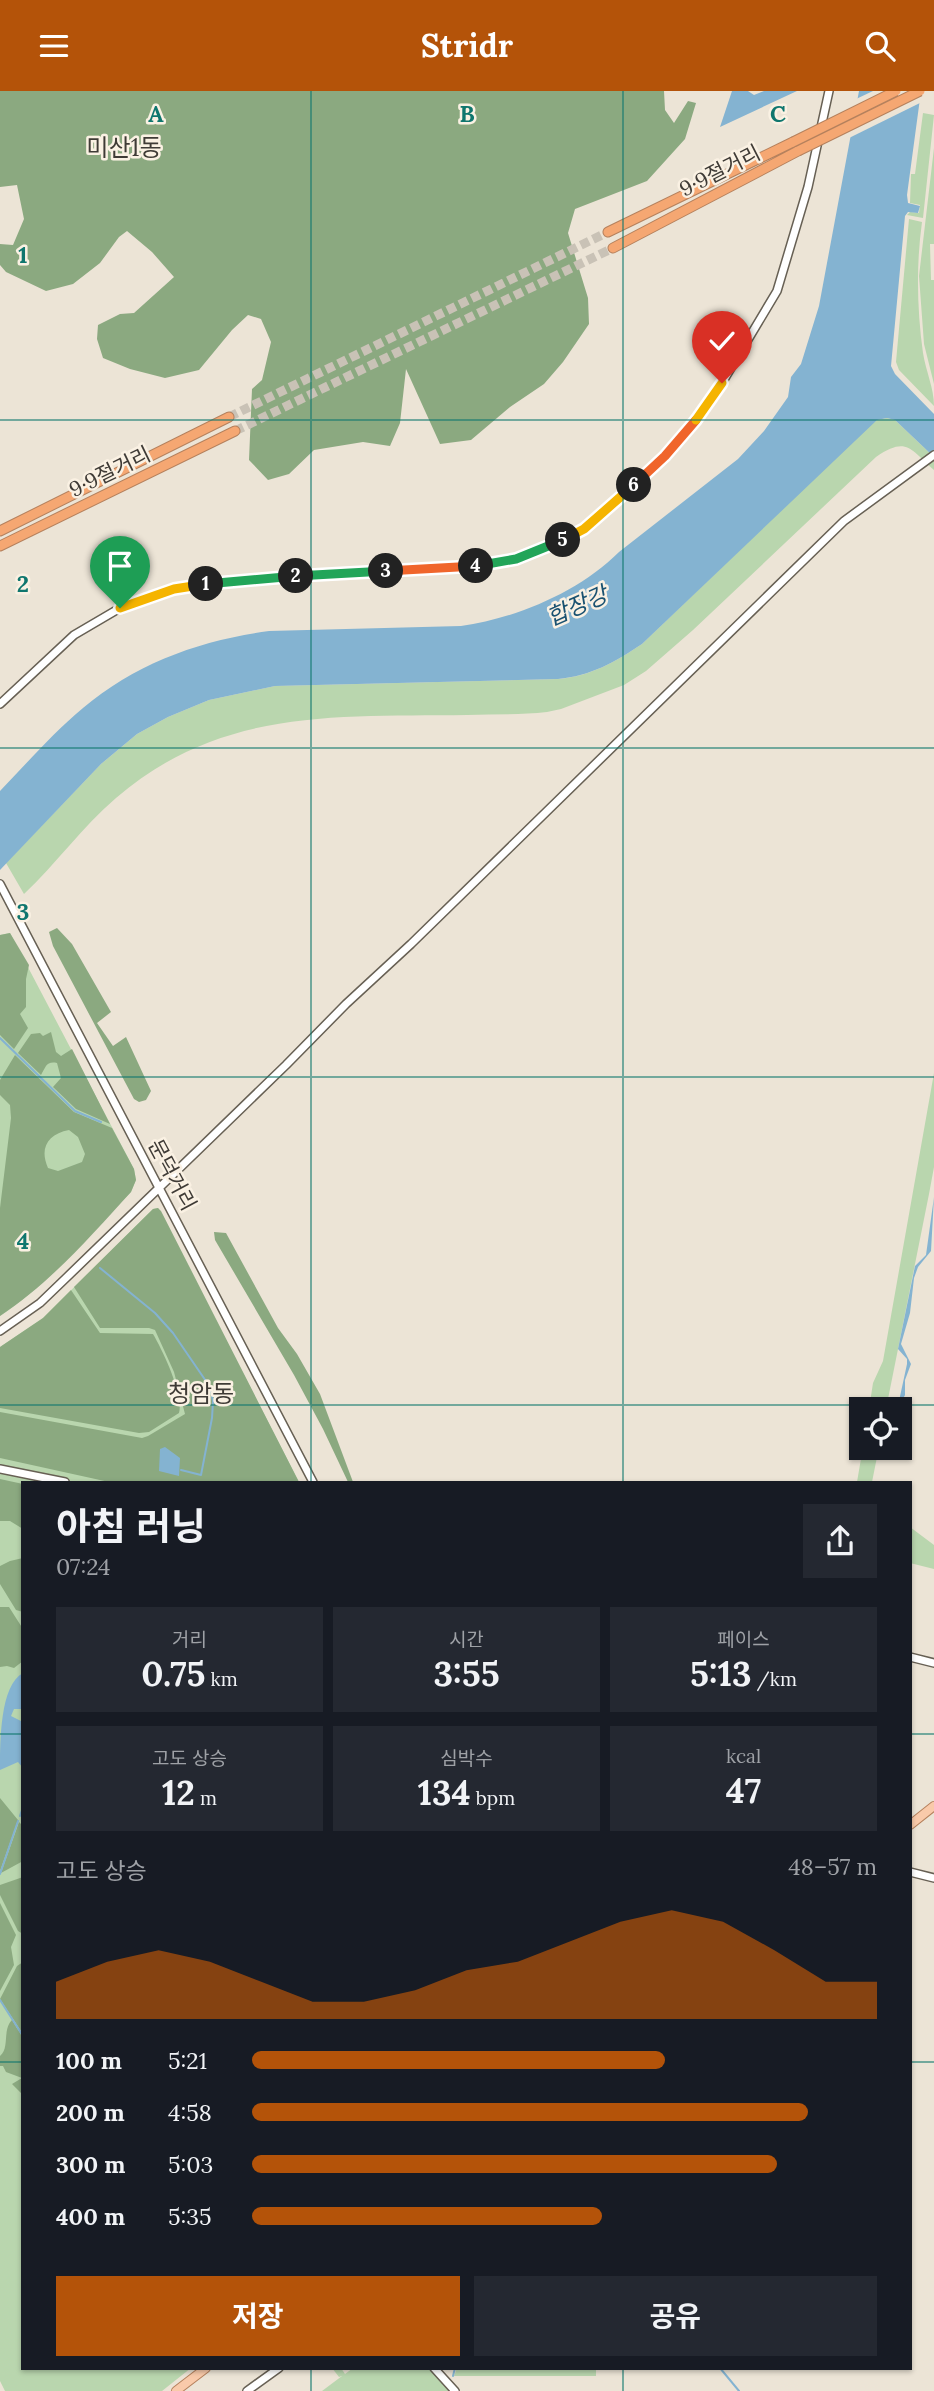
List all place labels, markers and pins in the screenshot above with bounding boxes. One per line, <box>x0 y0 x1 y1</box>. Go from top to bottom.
pin <box>692 311 752 383</box>
pin: 6 <box>616 467 652 503</box>
pin: 5 <box>546 523 580 557</box>
pin <box>90 536 150 608</box>
pin: 4 <box>458 549 494 583</box>
pin: 3 <box>368 553 404 589</box>
pin: 2 <box>278 559 314 594</box>
pin: 1 <box>188 567 224 601</box>

